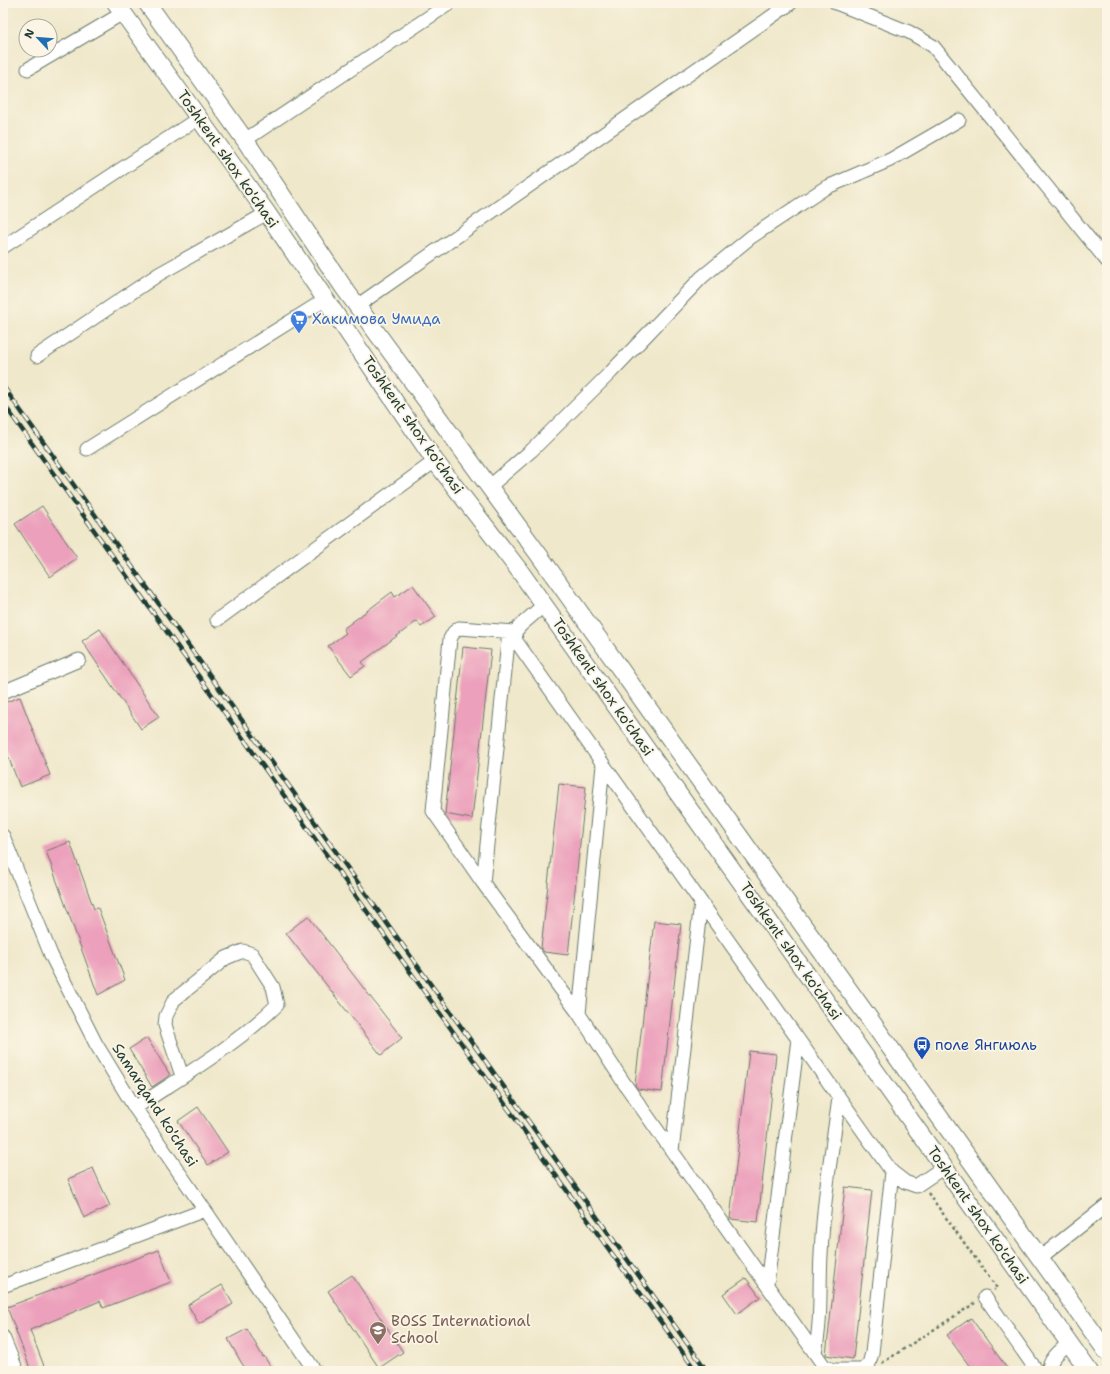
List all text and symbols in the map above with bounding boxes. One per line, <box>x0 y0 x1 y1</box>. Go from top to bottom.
north arrow <box>18 18 58 58</box>
text: N <box>21 26 38 41</box>
street label: Toshkent shox ko'chasi <box>173 86 283 232</box>
supermarket icon: Хакимова Умида <box>289 309 309 334</box>
place label: Хакимова Умида <box>312 309 441 329</box>
street label: Toshkent shox ko'chasi <box>358 352 468 498</box>
street label: Toshkent shox ko'chasi <box>548 614 658 760</box>
street label: Toshkent shox ko'chasi <box>736 878 846 1024</box>
bus stop icon: поле Янгиюль <box>912 1035 932 1060</box>
place label: поле Янгиюль <box>935 1035 1037 1055</box>
street label: Samarqand ko'chasi <box>107 1039 203 1171</box>
street label: Toshkent shox ko'chasi <box>923 1142 1033 1288</box>
place label: BOSS International School <box>391 1311 531 1348</box>
school or university icon: BOSS International School <box>368 1320 388 1345</box>

